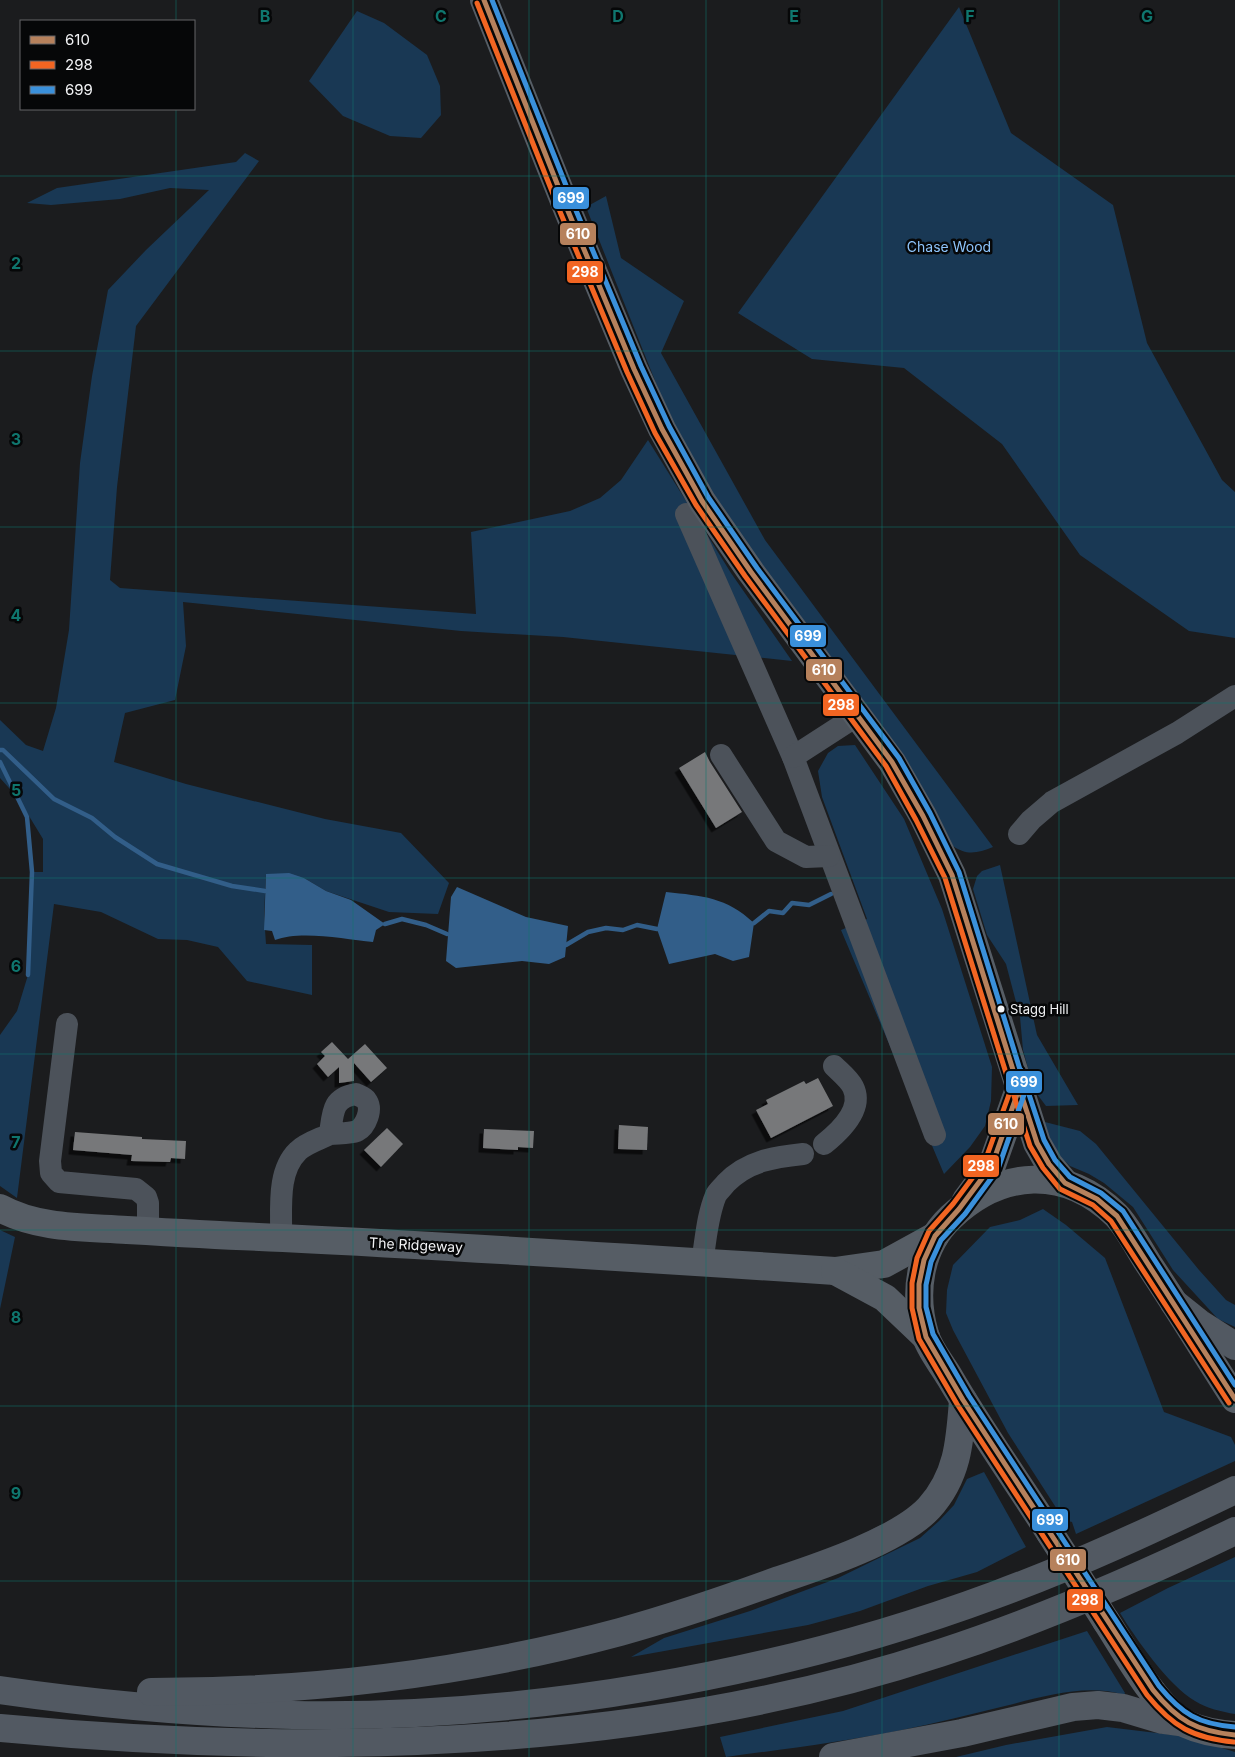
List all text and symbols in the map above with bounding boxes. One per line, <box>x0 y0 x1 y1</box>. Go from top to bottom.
text: B <box>260 6 270 26</box>
text: C <box>435 6 447 26</box>
text: D <box>612 6 624 26</box>
text: E <box>789 6 799 26</box>
text: F <box>965 6 975 26</box>
text: G <box>1141 6 1153 26</box>
legend <box>20 20 195 110</box>
text: 610 <box>65 30 90 49</box>
text: 298 <box>65 55 93 74</box>
text: 699 <box>65 80 93 99</box>
line badge: 699 <box>552 186 590 210</box>
text: 699 <box>557 189 585 206</box>
line badge: 610 <box>559 222 597 246</box>
text: 610 <box>566 225 590 242</box>
park label: Chase Wood <box>907 238 991 255</box>
text: 2 <box>11 253 21 273</box>
line badge: 298 <box>566 260 604 284</box>
text: 298 <box>571 263 599 280</box>
text: 3 <box>11 429 21 449</box>
text: 4 <box>11 605 22 625</box>
line badge: 699 <box>789 624 827 648</box>
text: 699 <box>794 627 822 644</box>
line badge: 610 <box>805 658 843 682</box>
text: 610 <box>812 661 836 678</box>
line badge: 298 <box>822 693 860 717</box>
text: 298 <box>827 696 855 713</box>
text: 5 <box>11 780 21 800</box>
text: 6 <box>11 956 21 976</box>
place label: Stagg Hill <box>1010 1001 1069 1017</box>
marker: Stagg Hill <box>996 1004 1006 1014</box>
line badge: 699 <box>1005 1070 1043 1094</box>
text: 699 <box>1010 1073 1038 1090</box>
line badge: 610 <box>987 1112 1025 1136</box>
text: 610 <box>994 1115 1018 1132</box>
text: 7 <box>11 1132 21 1152</box>
line badge: 298 <box>962 1154 1000 1178</box>
text: 298 <box>967 1157 995 1174</box>
street label: The Ridgeway <box>369 1234 463 1255</box>
text: 8 <box>11 1307 21 1327</box>
text: 9 <box>11 1483 21 1503</box>
line badge: 699 <box>1031 1508 1069 1532</box>
text: 699 <box>1036 1511 1064 1528</box>
line badge: 610 <box>1049 1548 1087 1572</box>
text: 610 <box>1056 1551 1080 1568</box>
line badge: 298 <box>1066 1588 1104 1612</box>
text: 298 <box>1071 1591 1099 1608</box>

